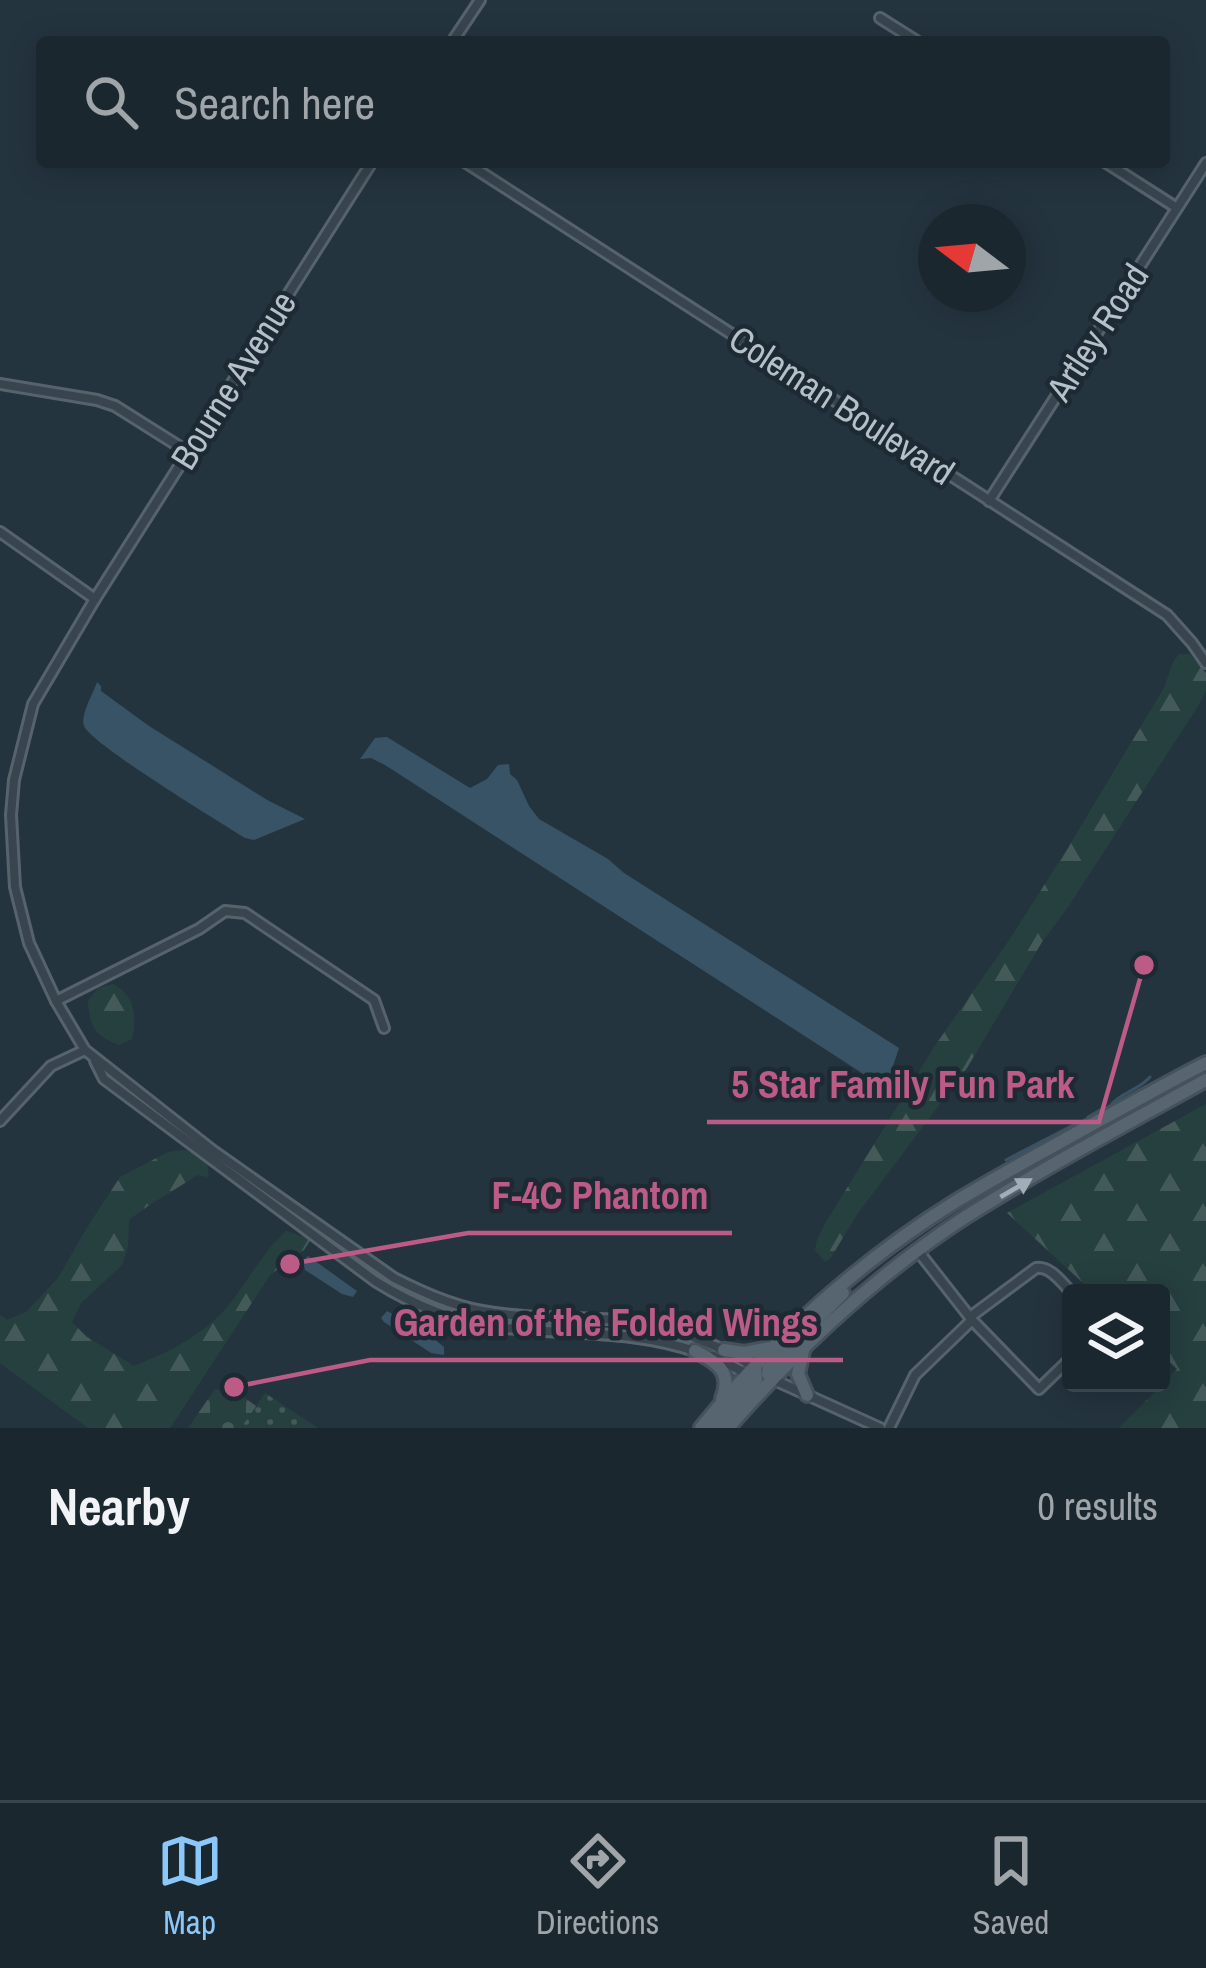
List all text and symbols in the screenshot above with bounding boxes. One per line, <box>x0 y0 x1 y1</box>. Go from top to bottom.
search box <box>36 36 1170 168</box>
icon: search <box>78 69 144 135</box>
text: Search here <box>174 72 375 133</box>
north arrow <box>918 204 1026 312</box>
street label: Artley Road <box>1034 254 1159 411</box>
street label: Bourne Avenue <box>159 282 307 478</box>
street label: Coleman Boulevard <box>720 314 964 496</box>
callout: 5 Star Family Fun Park <box>707 1047 1099 1122</box>
text: 5 Star Family Fun Park <box>731 1058 1075 1110</box>
callout: F-4C Phantom <box>468 1158 732 1233</box>
text: F-4C Phantom <box>492 1169 708 1221</box>
one-way arrow <box>999 1178 1033 1199</box>
map controls <box>1062 1284 1170 1392</box>
button: layers <box>1062 1284 1170 1392</box>
callout: Garden of the Folded Wings <box>370 1285 843 1360</box>
text: Garden of the Folded Wings <box>394 1296 818 1348</box>
text: Nearby <box>48 1472 190 1541</box>
text: 0 results <box>1037 1480 1158 1532</box>
tab: Map <box>157 1828 223 1944</box>
tab: Directions <box>536 1828 659 1944</box>
tab: Saved <box>973 1828 1049 1944</box>

